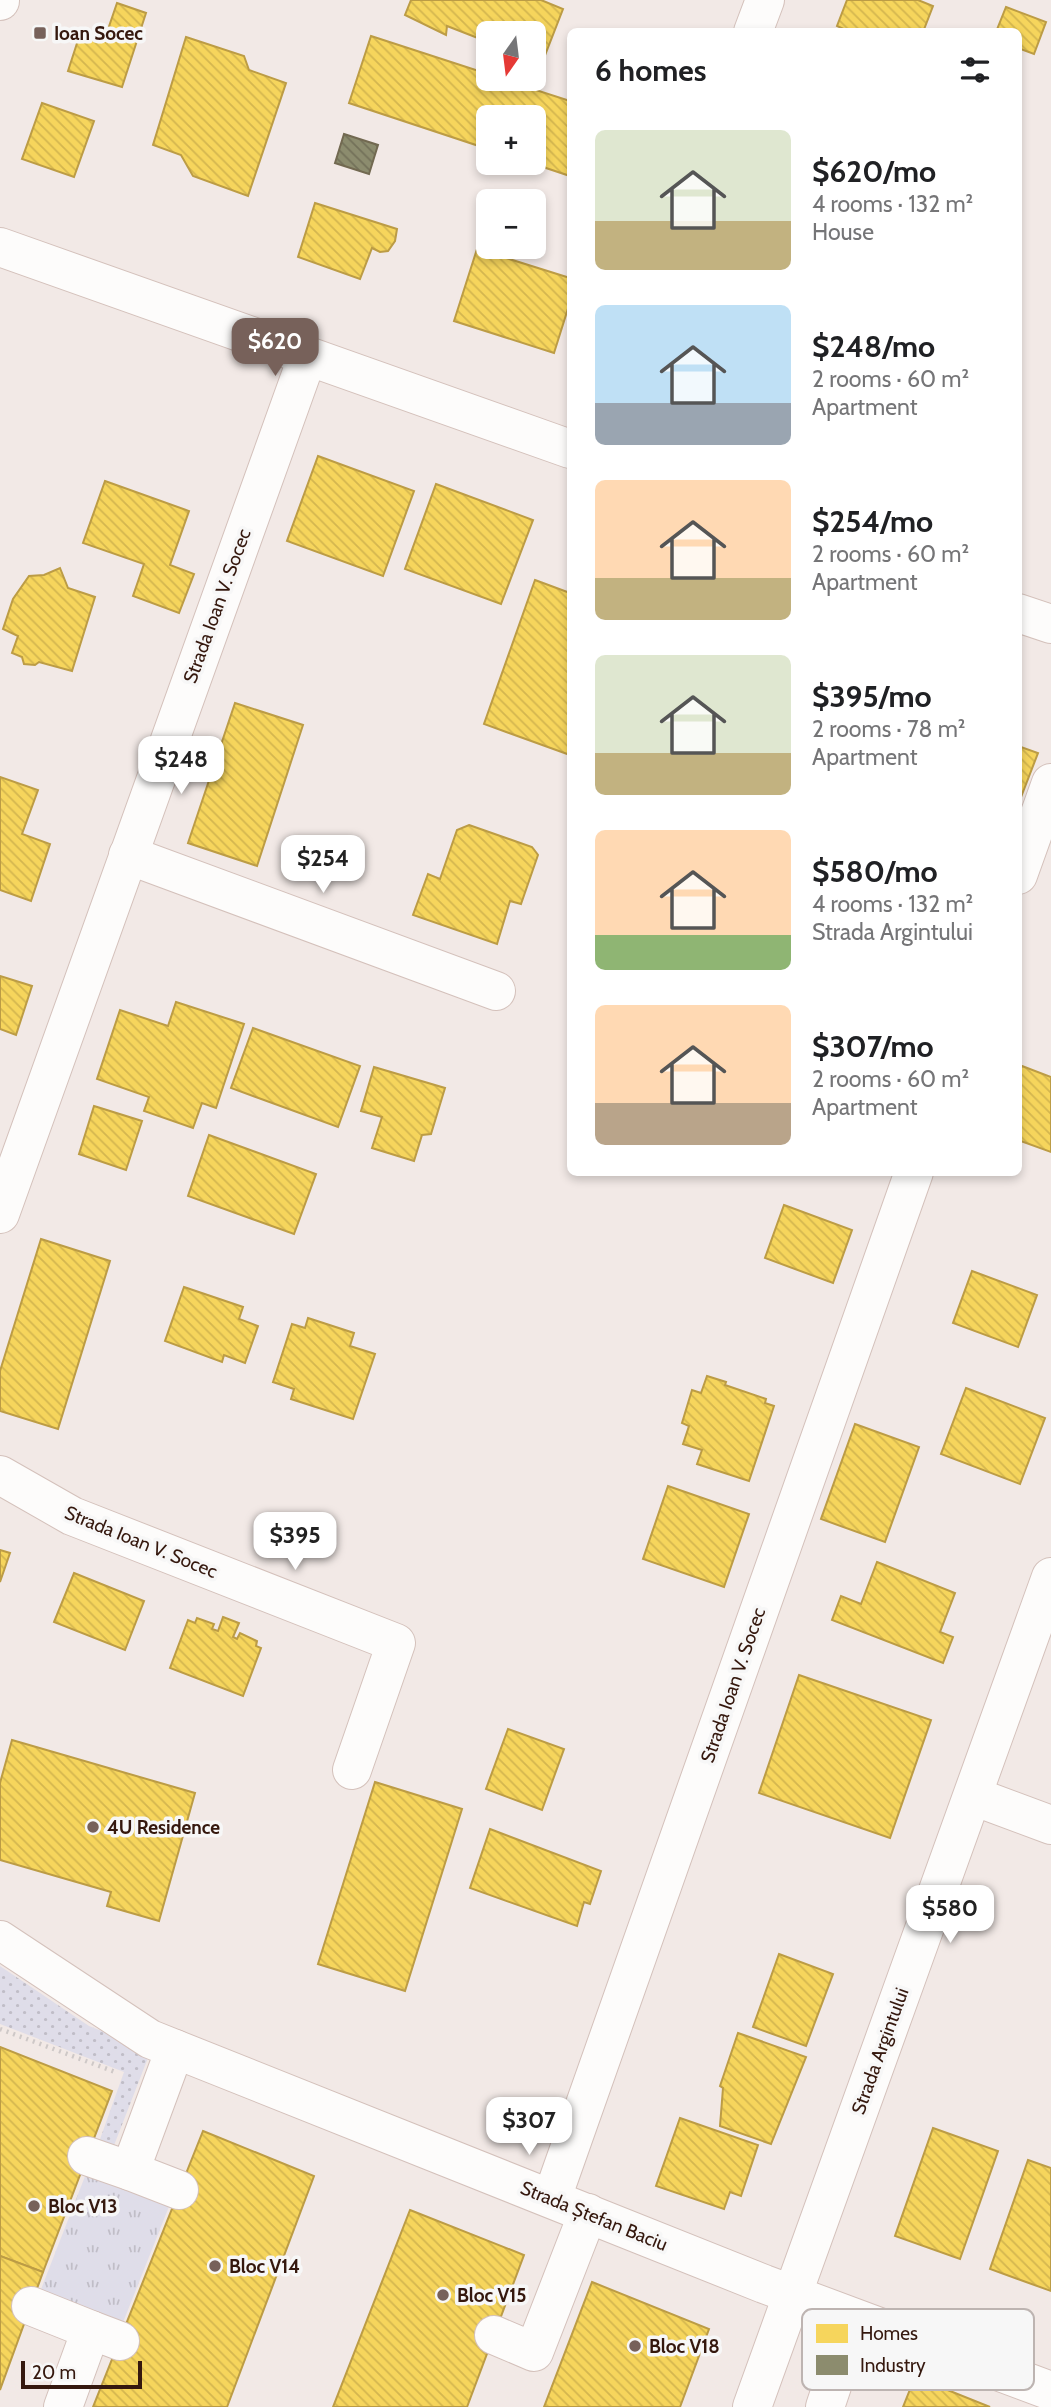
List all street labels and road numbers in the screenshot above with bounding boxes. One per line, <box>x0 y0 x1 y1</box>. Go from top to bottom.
street label: Strada Ioan V. Socec <box>178 525 256 686</box>
street label: Strada Ioan V. Socec <box>61 1501 221 1583</box>
street label: Strada Ioan V. Socec <box>696 1604 770 1766</box>
street label: Strada Argintului <box>846 1985 914 2117</box>
street label: Strada Ștefan Baciu <box>517 2176 671 2257</box>

